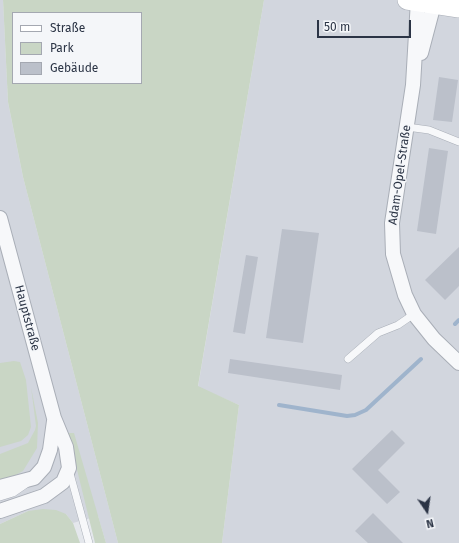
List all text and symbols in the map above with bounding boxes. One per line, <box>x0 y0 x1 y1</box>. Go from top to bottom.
legend <box>12 12 142 84</box>
scale bar <box>319 12 413 38</box>
text: 50 m <box>324 20 350 34</box>
text: Straße <box>50 21 85 35</box>
text: Park <box>50 41 74 55</box>
text: Gebäude <box>50 61 98 75</box>
street label: Adam-Opel-Straße <box>386 124 414 226</box>
street label: Hauptstraße <box>11 284 43 352</box>
north arrow <box>407 491 447 531</box>
text: N <box>425 516 435 530</box>

